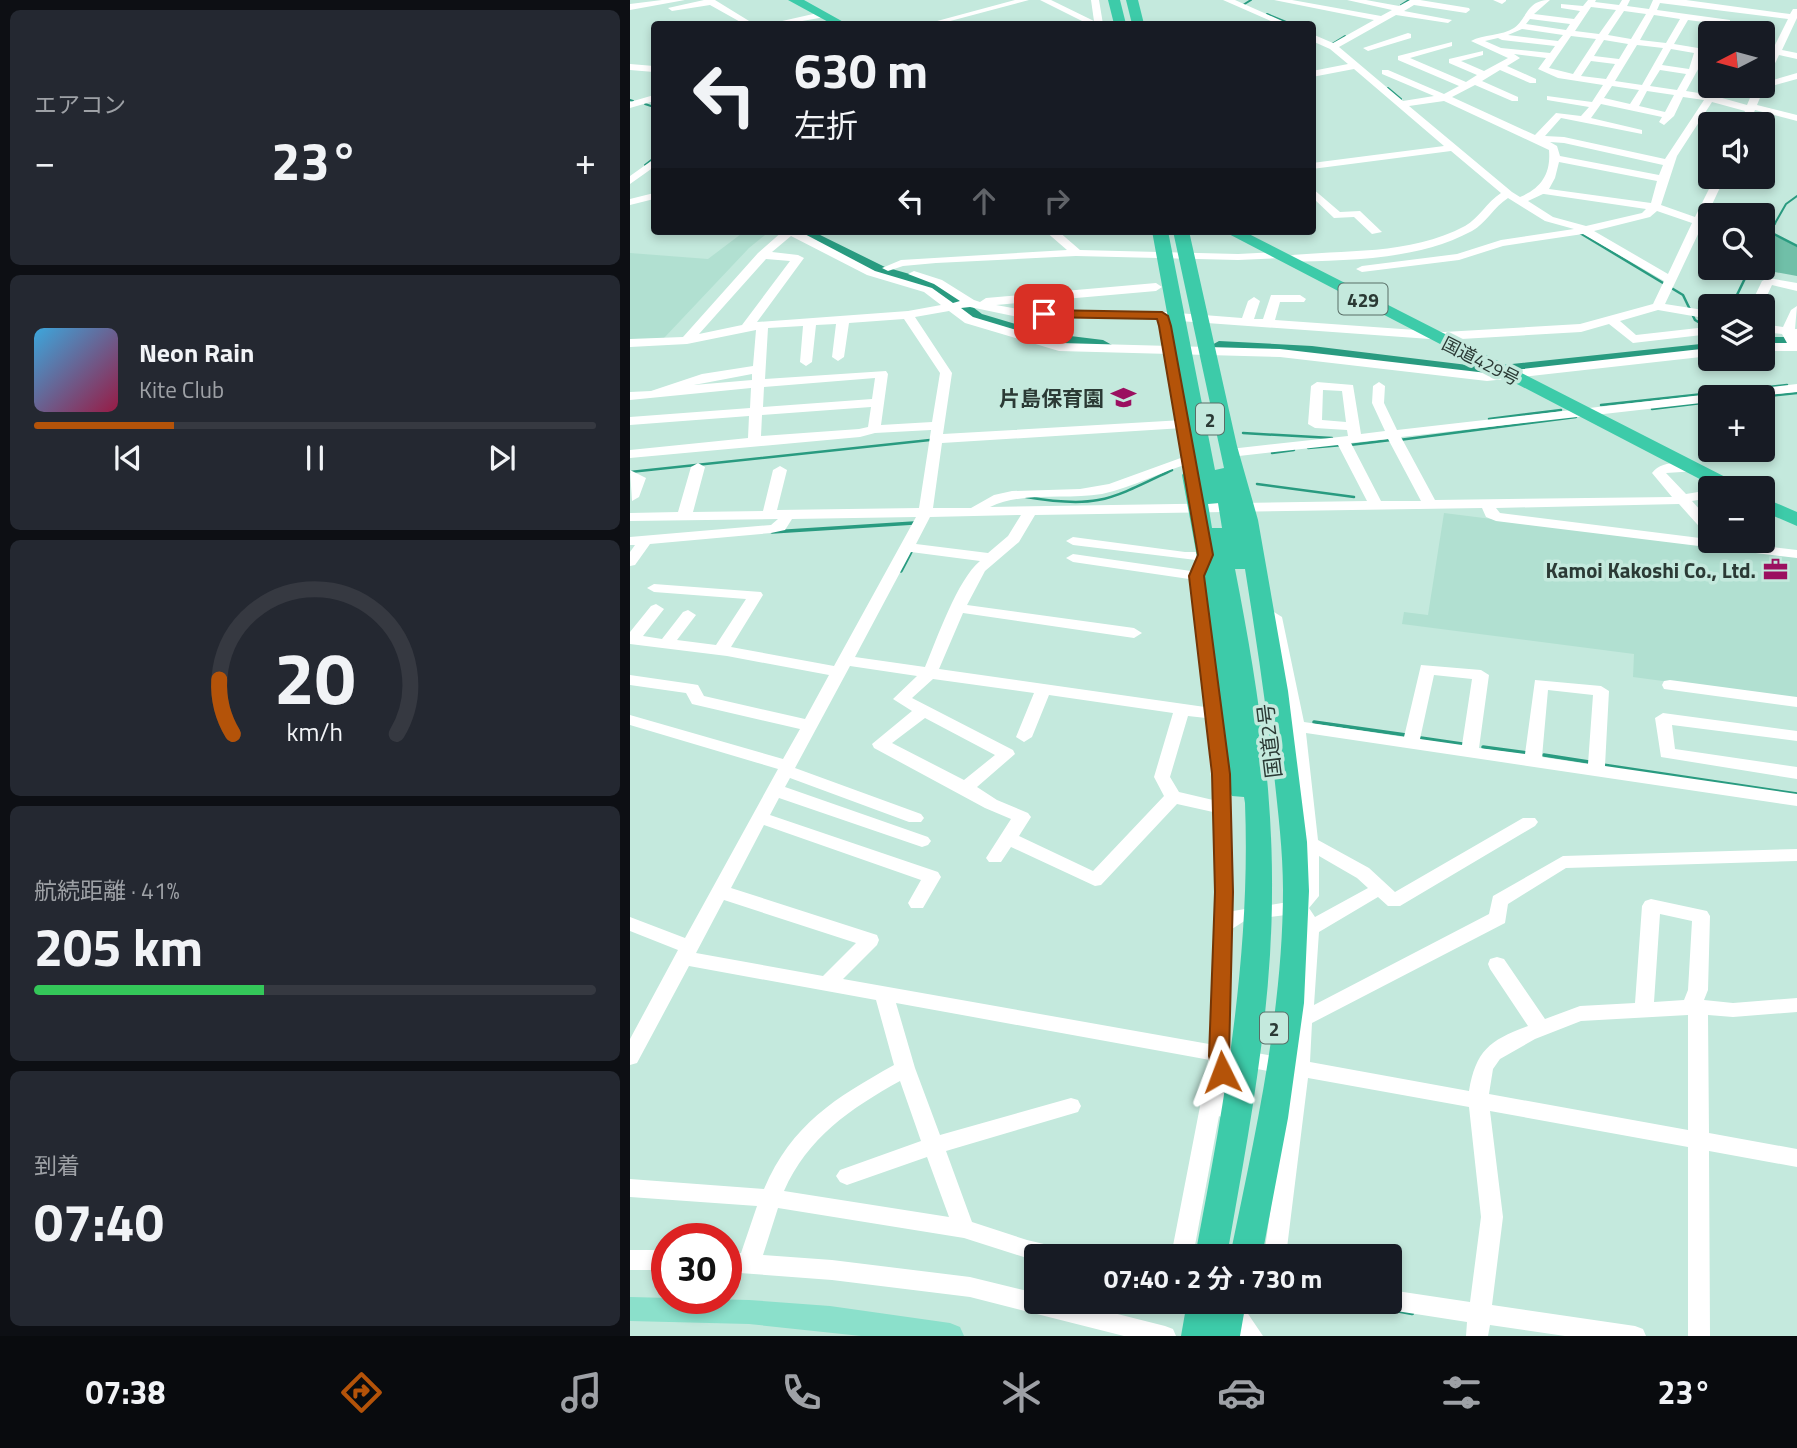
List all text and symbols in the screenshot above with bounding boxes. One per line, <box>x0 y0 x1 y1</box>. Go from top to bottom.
north arrow <box>1698 21 1774 98</box>
map controls <box>1698 21 1775 553</box>
text: 630 m <box>794 32 928 107</box>
icon: left <box>679 49 770 140</box>
text: エアコン <box>34 87 126 122</box>
text: 左折 <box>794 101 858 149</box>
button: sound <box>1698 112 1775 189</box>
text: 23° <box>271 121 359 200</box>
text: − <box>34 132 55 190</box>
text: + <box>575 132 596 190</box>
icon: left <box>892 182 930 220</box>
icon: ahead <box>965 182 1003 220</box>
icon: right <box>1038 182 1076 220</box>
button: search <box>1698 203 1775 280</box>
pin <box>1014 284 1074 344</box>
road number: 429 <box>1338 284 1388 314</box>
button: layers <box>1698 294 1775 371</box>
icon: arrive <box>1025 295 1063 333</box>
street label: 国道429号 <box>1437 330 1525 392</box>
text: Neon Rain <box>139 333 254 372</box>
text: Kite Club <box>139 372 224 407</box>
place label: 片島保育園 <box>999 382 1104 414</box>
school or university icon: 片島保育園 <box>1110 384 1138 412</box>
button: + <box>1698 385 1775 462</box>
road number: 2 <box>1196 404 1224 434</box>
icon: previous <box>109 439 147 477</box>
icon: pause <box>296 439 334 477</box>
icon: next <box>483 439 521 477</box>
button: − <box>1698 476 1775 553</box>
place label: Kamoi Kakoshi Co., Ltd. <box>1545 554 1756 586</box>
office icon: Kamoi Kakoshi Co., Ltd. <box>1762 556 1790 584</box>
text: 20 <box>274 622 356 732</box>
street label: 国道2号 <box>1249 702 1289 780</box>
text: km/h <box>287 713 343 751</box>
text: 航続距離 · 41% <box>34 873 180 908</box>
text: 205 km <box>34 907 203 986</box>
road number: 2 <box>1260 1012 1288 1044</box>
position arrow <box>1185 1035 1259 1109</box>
text: 到着 <box>34 1148 80 1183</box>
text: 07:40 <box>34 1182 164 1261</box>
speed limit sign: 30 <box>651 1223 742 1314</box>
text: 07:40 · 2 分 · 730 m <box>1104 1259 1322 1298</box>
text: 07:38 <box>86 1368 165 1416</box>
icon: directions <box>337 1368 386 1417</box>
icon: music <box>557 1368 606 1417</box>
icon: phone <box>777 1368 826 1417</box>
icon: climate <box>997 1368 1046 1417</box>
icon: car <box>1217 1368 1266 1417</box>
icon: filters <box>1437 1368 1486 1417</box>
text: 23° <box>1658 1368 1711 1416</box>

